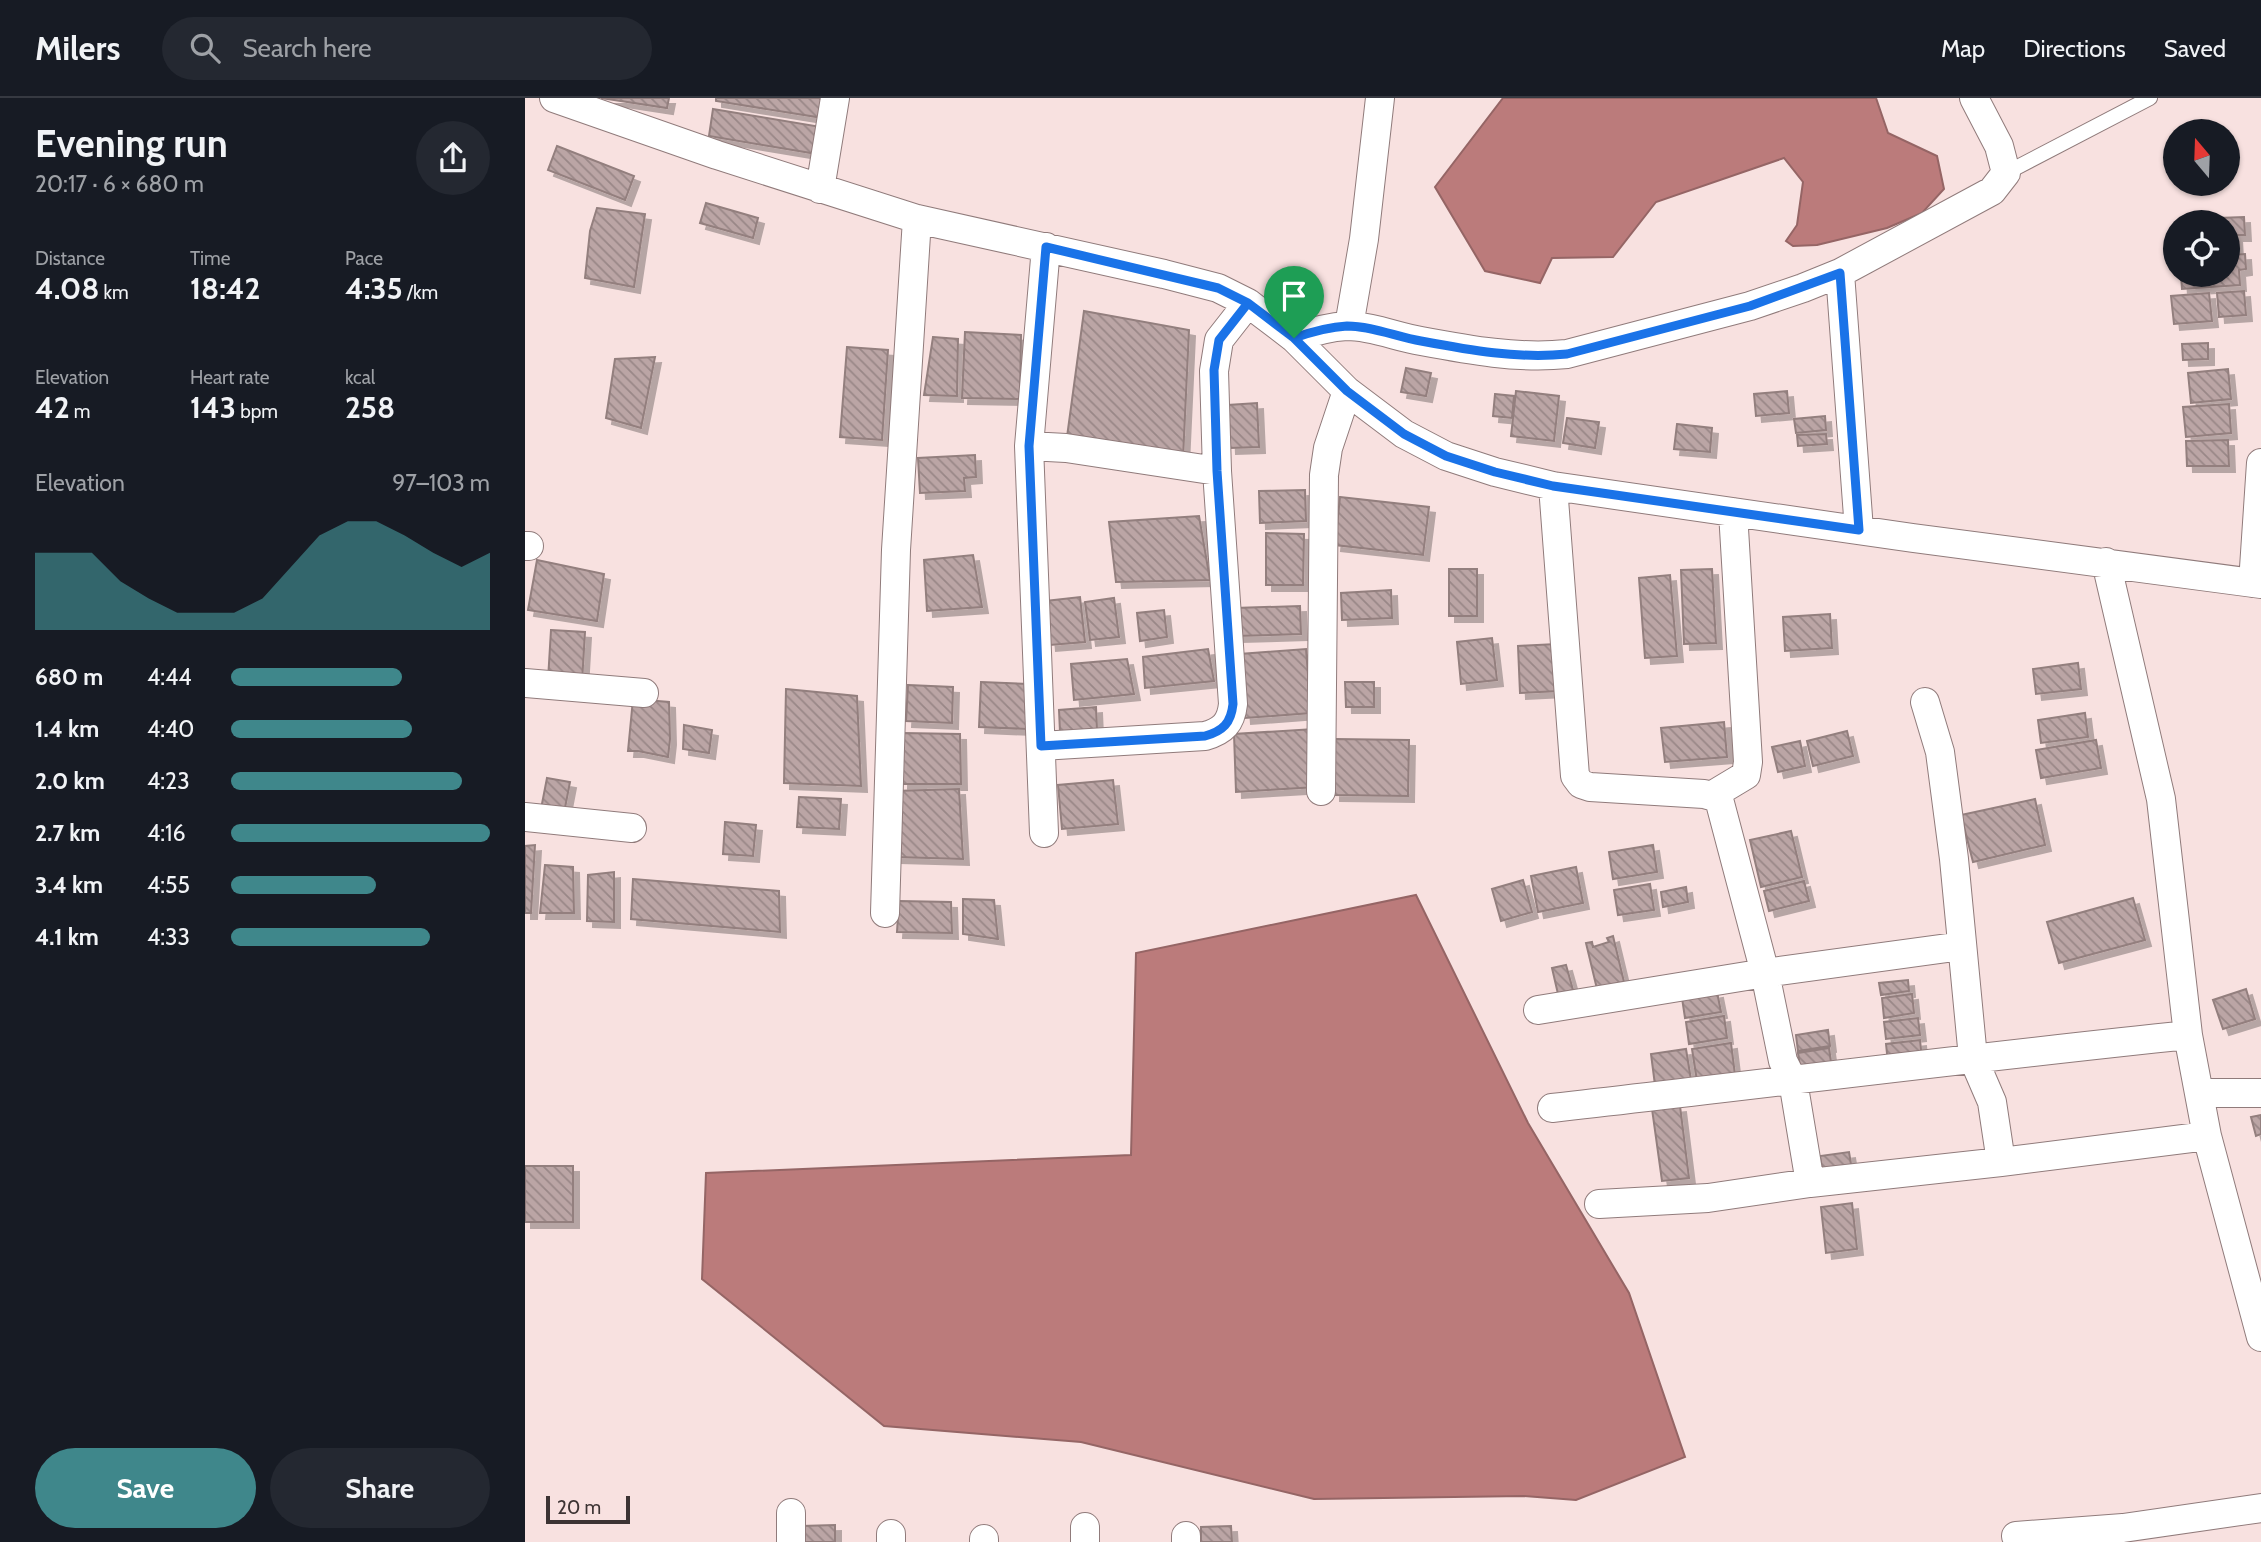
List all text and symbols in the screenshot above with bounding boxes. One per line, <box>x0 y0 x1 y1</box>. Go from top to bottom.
search box <box>162 17 652 80</box>
text: Milers <box>35 28 120 68</box>
icon: search <box>186 29 224 67</box>
text: Search here <box>242 32 372 64</box>
text: Map <box>1941 34 1985 63</box>
text: Directions <box>2023 34 2126 63</box>
text: Saved <box>2164 34 2226 63</box>
north arrow <box>2163 119 2240 196</box>
map controls <box>2163 119 2240 287</box>
text: Evening run <box>35 120 228 167</box>
button: share <box>416 121 490 195</box>
text: 20:17 · 6 × 680 m <box>35 170 204 198</box>
button: locate <box>2163 210 2240 287</box>
text: Distance <box>35 247 105 270</box>
text: Time <box>190 247 230 270</box>
text: Pace <box>345 247 383 270</box>
pin <box>1264 266 1324 338</box>
text: 4.08 <box>35 270 99 307</box>
text: 18:42 <box>190 270 260 307</box>
text: 4:35 <box>345 270 403 307</box>
icon: arrive <box>1275 277 1313 315</box>
text: km <box>99 281 129 304</box>
text: /km <box>403 281 438 304</box>
text: Elevation <box>35 366 109 389</box>
text: Heart rate <box>190 366 270 389</box>
text: kcal <box>345 366 375 389</box>
text: 42 <box>35 389 70 426</box>
text: 143 <box>190 389 236 426</box>
text: 258 <box>345 389 395 426</box>
text: m <box>70 400 90 423</box>
text: bpm <box>236 400 278 423</box>
text: Elevation <box>35 469 125 497</box>
text: 97–103 m <box>392 469 490 497</box>
text: 680 m <box>35 663 103 691</box>
text: 4:44 <box>147 663 192 691</box>
text: 1.4 km <box>35 715 99 743</box>
text: 4:40 <box>147 715 194 743</box>
text: 2.0 km <box>35 767 105 795</box>
text: 4:23 <box>147 767 190 795</box>
text: 2.7 km <box>35 819 100 847</box>
text: 4:16 <box>147 819 186 847</box>
text: 3.4 km <box>35 871 103 899</box>
text: 4:55 <box>147 871 190 899</box>
text: 4.1 km <box>35 923 99 951</box>
text: 4:33 <box>147 923 190 951</box>
button: Save <box>35 1448 256 1528</box>
button: Share <box>270 1448 490 1528</box>
scale bar <box>546 1493 630 1525</box>
text: 20 m <box>557 1496 601 1519</box>

